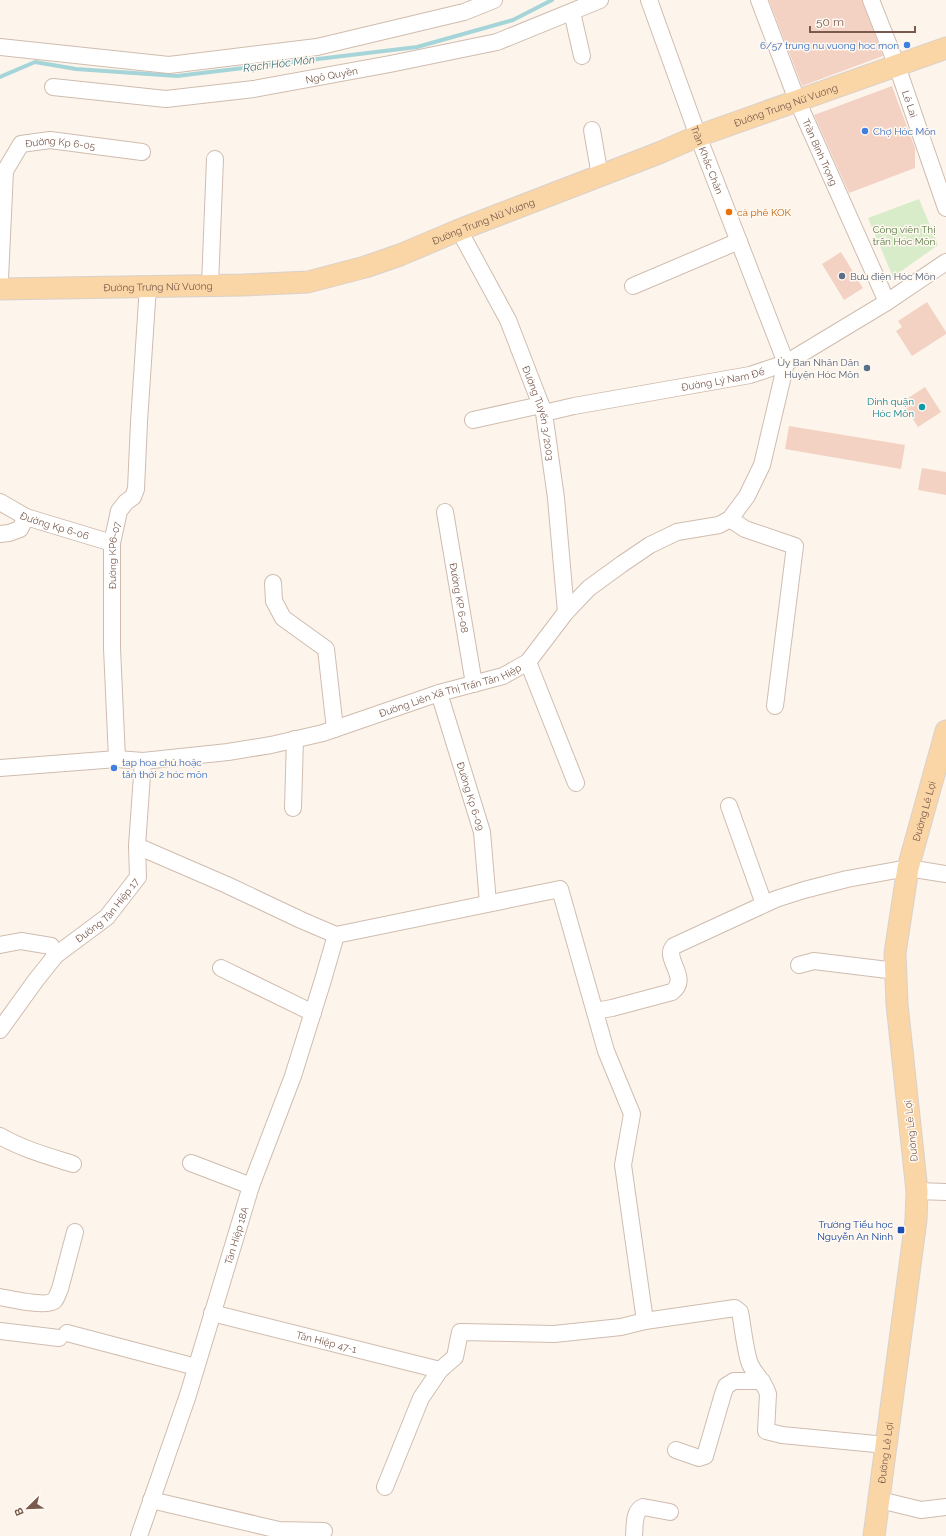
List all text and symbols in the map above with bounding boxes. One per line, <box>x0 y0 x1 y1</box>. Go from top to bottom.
scale bar <box>810 8 915 34</box>
text: 50 m <box>816 15 844 29</box>
place label: 6/57 trung nu vuong hoc mon <box>760 40 899 51</box>
marker: 6/57 trung nu vuong hoc mon <box>902 40 912 50</box>
water label: Rạch Hóc Môn <box>242 53 316 75</box>
street label: Ngô Quyền <box>304 65 359 85</box>
street label: Đường Trưng Nữ Vương <box>732 81 839 128</box>
street label: Lê Lai <box>900 89 920 119</box>
street label: Trần Bình Trọng <box>801 117 840 187</box>
street label: Trần Khắc Chân <box>689 124 725 196</box>
marker: Chợ Hóc Môn <box>860 126 870 136</box>
place label: Chợ Hóc Môn <box>873 126 936 137</box>
street label: Đường Kp 6-05 <box>24 135 96 151</box>
street label: Đường Trưng Nữ Vương <box>430 196 536 246</box>
marker: cà phê KOK <box>724 207 734 217</box>
place label: cà phê KOK <box>737 207 791 218</box>
park label: Công viên Thị trấn Hóc Môn <box>873 224 935 247</box>
marker: Bưu điện Hóc Môn <box>837 271 847 281</box>
place label: Bưu điện Hóc Môn <box>850 271 936 282</box>
street label: Đường Trưng Nữ Vương <box>103 280 213 293</box>
place label: Ủy Ban Nhân Dân Huyện Hóc Môn <box>777 357 859 380</box>
marker: Ủy Ban Nhân Dân Huyện Hóc Môn <box>862 363 872 373</box>
street label: Đường Tuyến 3/2003 <box>521 364 556 461</box>
street label: Đường Lý Nam Đế <box>680 365 766 393</box>
place label: Dinh quận Hóc Môn <box>867 396 914 419</box>
marker: Dinh quận Hóc Môn <box>917 402 927 412</box>
street label: Đường Kp 6-06 <box>18 509 90 541</box>
street label: Đường KP6-07 <box>107 520 122 589</box>
street label: Đường KP 6-08 <box>448 562 471 634</box>
street label: Đường Liên Xã Thị Trấn Tân Hiệp <box>378 662 523 719</box>
place label: tap hoa chú hoặc tân thới 2 hóc môn <box>122 757 208 780</box>
street label: Đường Kp 6-09 <box>455 761 487 832</box>
marker: tap hoa chú hoặc tân thới 2 hóc môn <box>109 763 119 773</box>
street label: Đường Lê Lợi <box>910 780 937 842</box>
street label: Đường Tân Hiệp 17 <box>73 875 141 944</box>
street label: Đường Lê Lợi <box>902 1100 920 1162</box>
street label: Tân Hiệp 18A <box>222 1205 250 1266</box>
place label: Trường Tiểu học Nguyễn An Ninh <box>817 1219 894 1242</box>
marker: Trường Tiểu học Nguyễn An Ninh <box>896 1225 906 1235</box>
street label: Tân Hiệp 47-1 <box>295 1329 359 1355</box>
street label: Đường Lê Lợi <box>876 1421 895 1484</box>
north arrow <box>8 1488 48 1528</box>
text: B <box>12 1505 27 1518</box>

